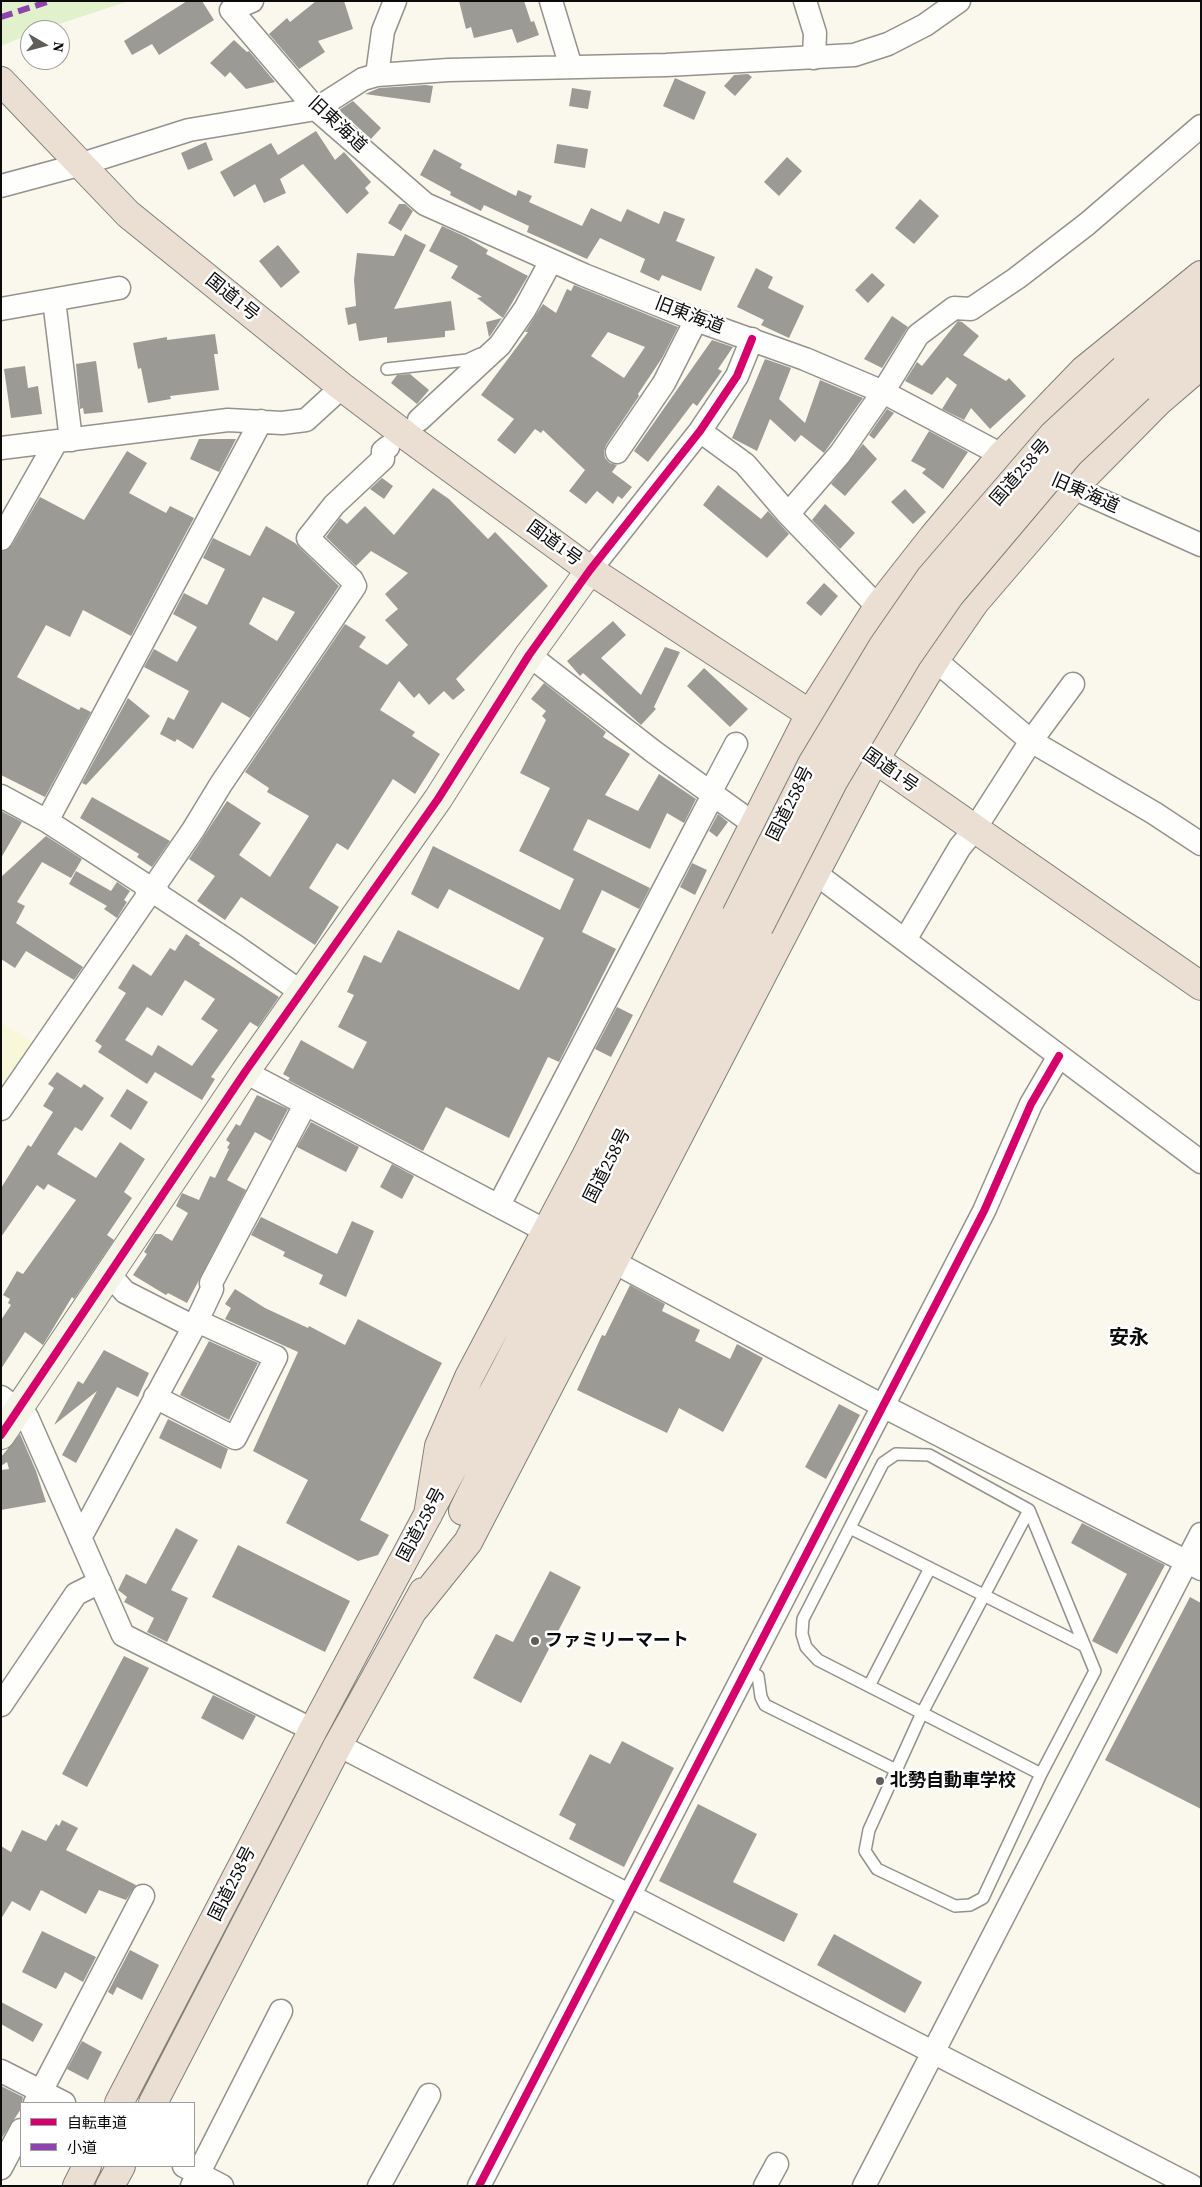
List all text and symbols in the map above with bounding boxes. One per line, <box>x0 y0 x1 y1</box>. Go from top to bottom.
north arrow <box>20 20 70 70</box>
text: N <box>48 40 69 53</box>
street label: 旧東海道 <box>303 93 371 157</box>
street label: 国道1号 <box>201 270 263 326</box>
street label: 旧東海道 <box>652 293 726 339</box>
street label: 国道258号 <box>986 435 1056 511</box>
street label: 旧東海道 <box>1048 469 1122 519</box>
street label: 国道1号 <box>522 517 586 571</box>
street label: 国道1号 <box>858 744 922 798</box>
street label: 国道258号 <box>763 763 819 845</box>
street label: 国道258号 <box>580 1125 636 1207</box>
district label: 安永 <box>1109 1327 1149 1351</box>
street label: 国道258号 <box>393 1484 451 1566</box>
place label: ファミリーマート <box>545 1630 689 1652</box>
marker: ファミリーマート <box>529 1635 541 1647</box>
place label: 北勢自動車学校 <box>890 1770 1016 1792</box>
marker: 北勢自動車学校 <box>874 1775 886 1787</box>
street label: 国道258号 <box>205 1843 261 1925</box>
legend <box>20 2102 195 2167</box>
text: 自転車道 <box>67 2112 127 2133</box>
text: 小道 <box>67 2137 97 2158</box>

